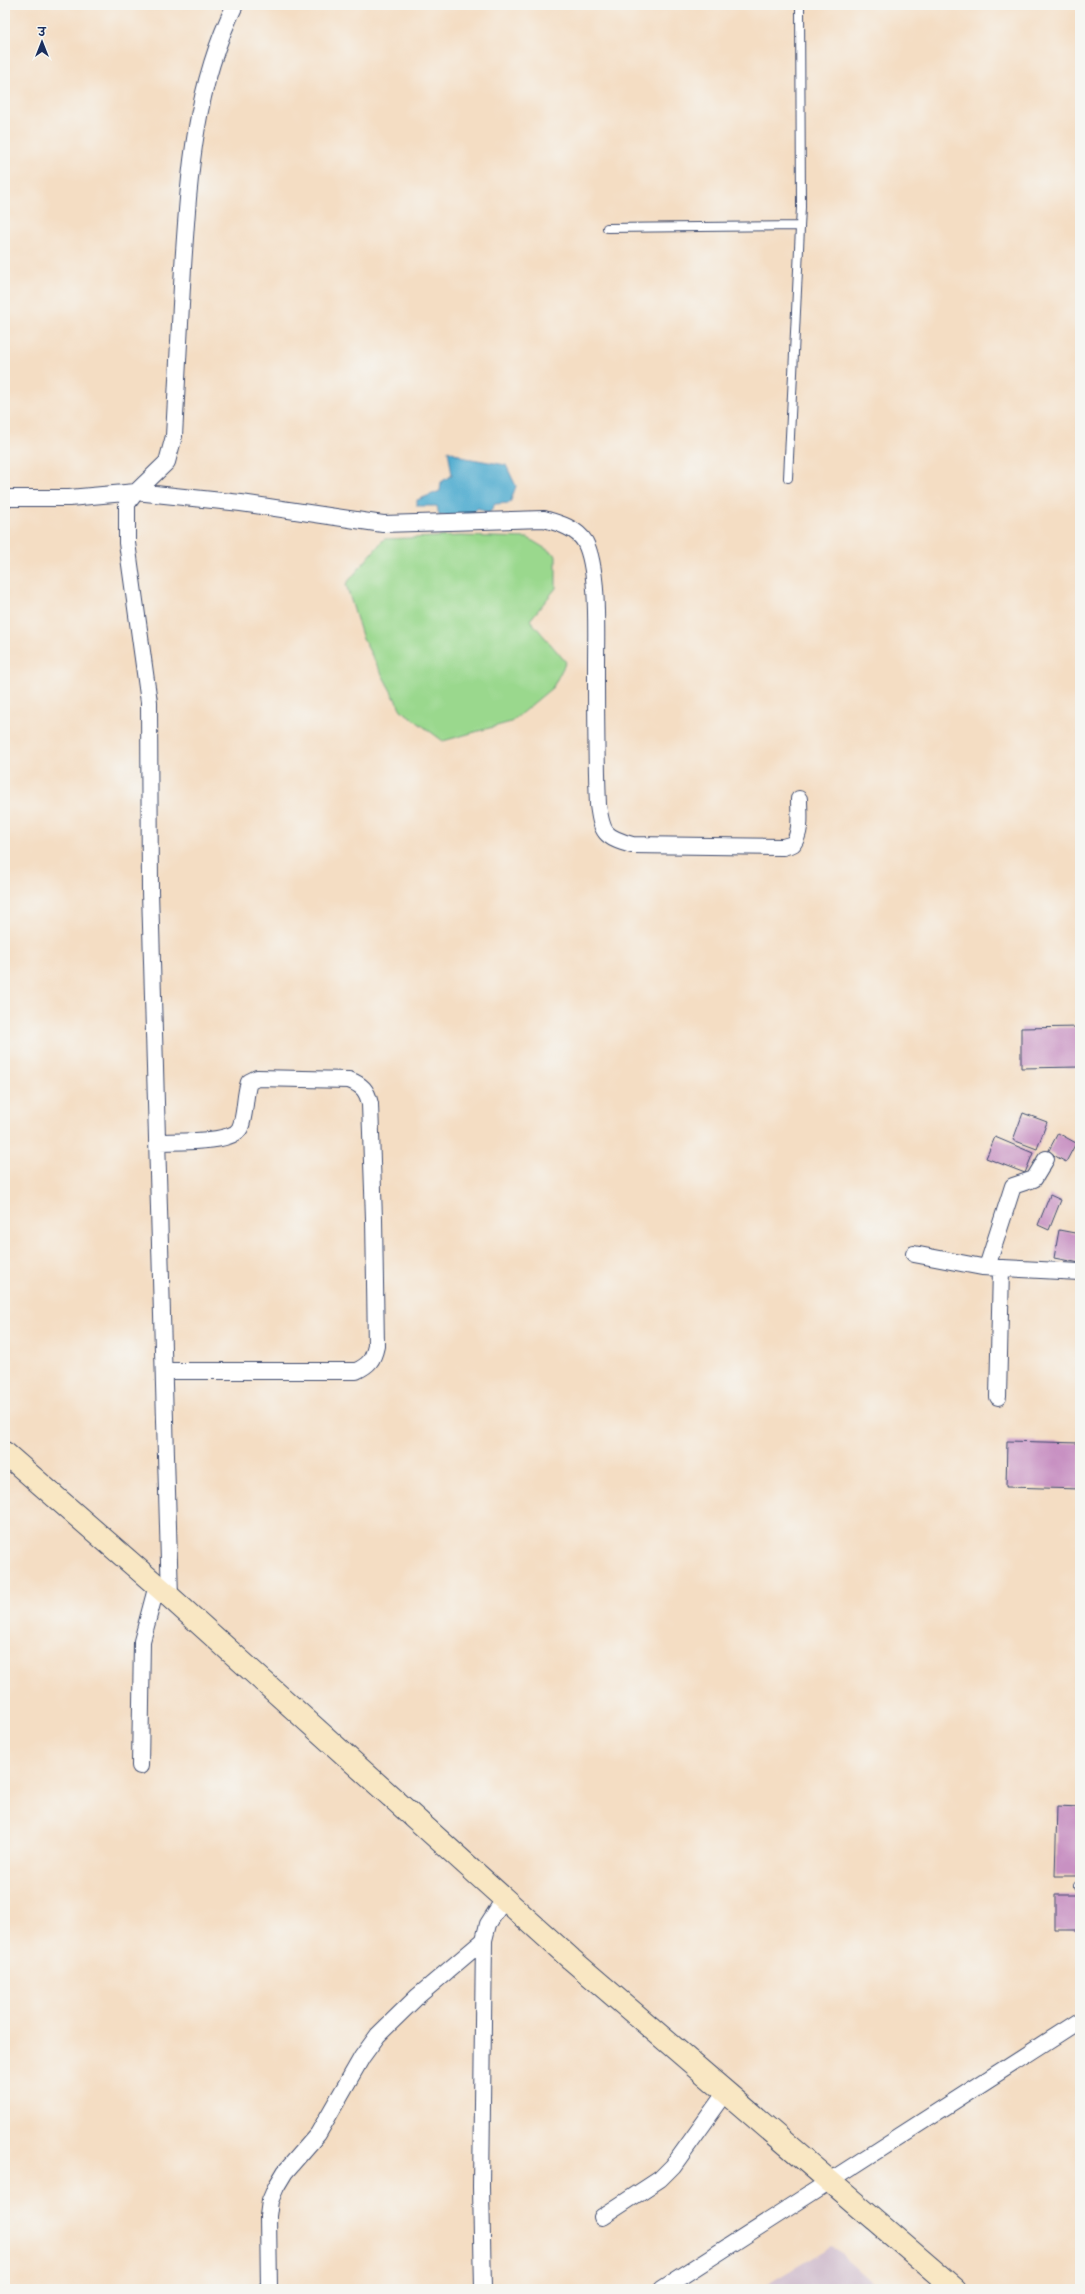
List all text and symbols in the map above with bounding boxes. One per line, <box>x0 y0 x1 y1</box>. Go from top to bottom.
north arrow <box>22 22 62 62</box>
text: उ <box>37 23 47 42</box>

